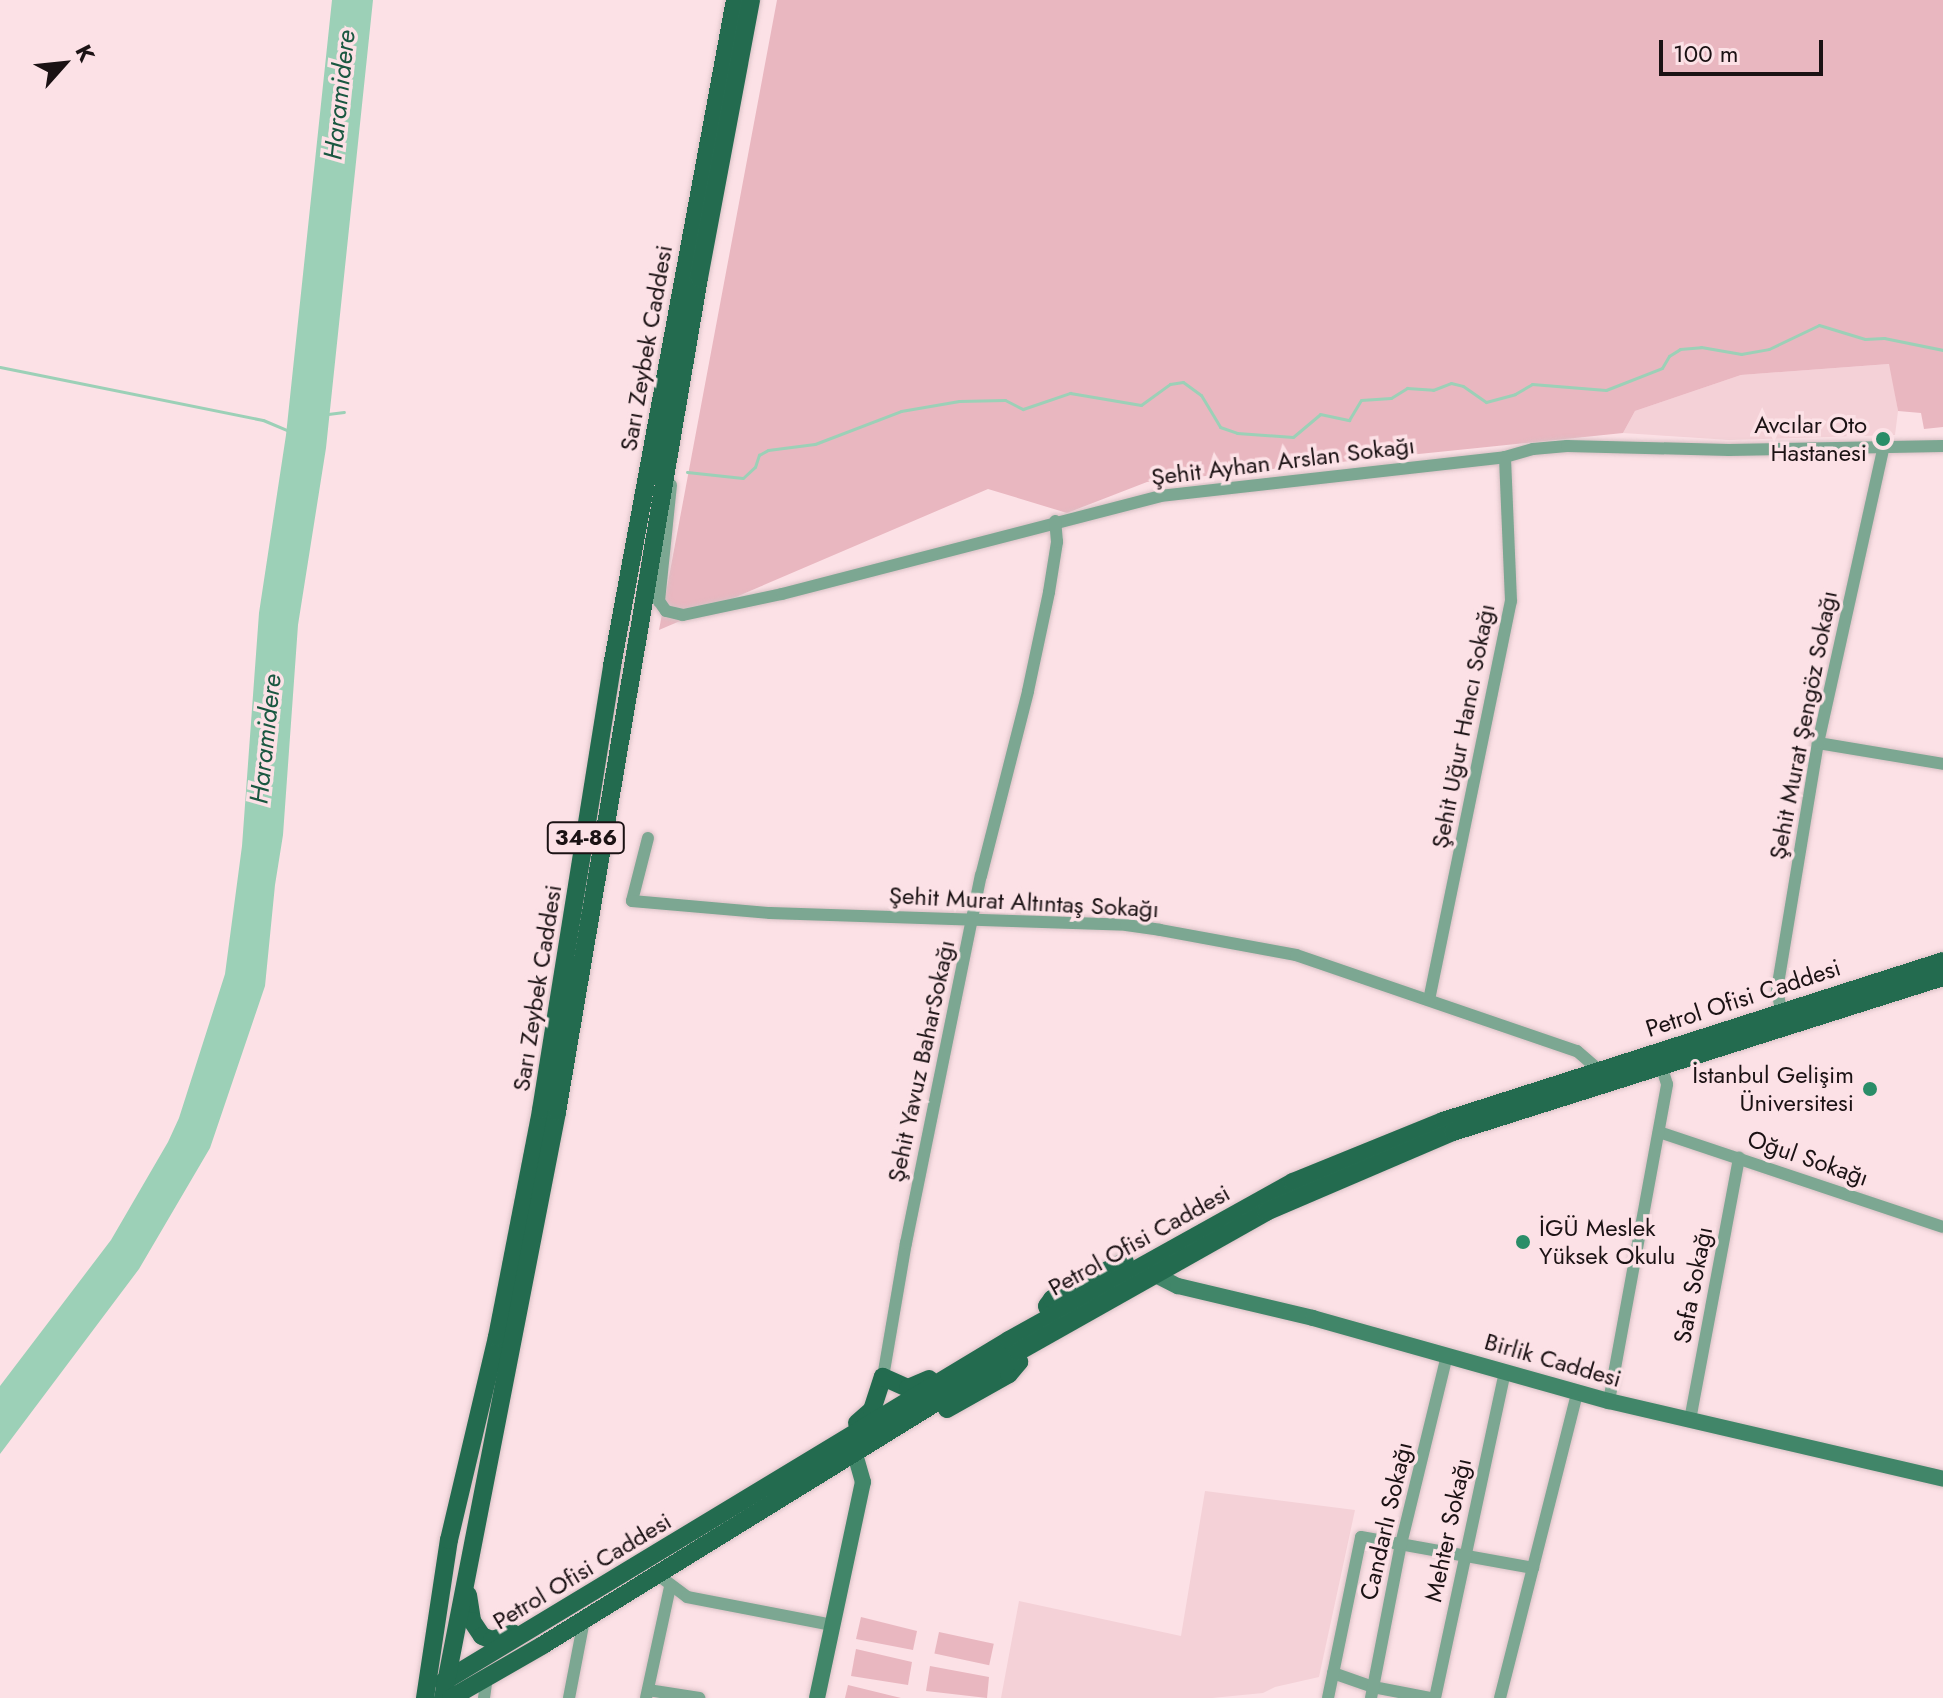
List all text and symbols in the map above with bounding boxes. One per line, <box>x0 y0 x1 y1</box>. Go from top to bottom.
north arrow <box>24 24 104 104</box>
scale bar <box>1663 24 1827 74</box>
water label: Haramidere <box>318 29 362 161</box>
text: 100 m <box>1673 36 1739 71</box>
text: K <box>68 39 103 67</box>
street label: Sarı Zeybek Caddesi <box>614 243 678 453</box>
place label: Avcılar Oto Hastanesi <box>1754 411 1867 467</box>
marker: Avcılar Oto Hastanesi <box>1874 430 1892 448</box>
street label: Şehit Ayhan Arslan Sokağı <box>1150 431 1416 491</box>
street label: Şehit Murat Şengöz Sokağı <box>1763 588 1843 862</box>
street label: Şehit Uğur Hancı Sokağı <box>1425 601 1501 851</box>
water label: Haramidere <box>244 673 288 805</box>
road number: 34-86 <box>546 820 626 856</box>
street label: Şehit Murat Altıntaş Sokağı <box>888 881 1160 923</box>
street label: Sarı Zeybek Caddesi <box>506 883 568 1093</box>
street label: Şehit Yavuz BaharSokağı <box>881 937 961 1185</box>
street label: Petrol Ofisi Caddesi <box>1642 953 1844 1043</box>
place label: İstanbul Gelişim Üniversitesi <box>1692 1061 1854 1117</box>
marker: İstanbul Gelişim Üniversitesi <box>1861 1080 1879 1098</box>
street label: Oğul Sokağı <box>1744 1124 1872 1192</box>
street label: Petrol Ofisi Caddesi <box>1043 1178 1235 1302</box>
place label: İGÜ Meslek Yüksek Okulu <box>1539 1214 1675 1270</box>
street label: Safa Sokağı <box>1668 1224 1718 1346</box>
marker: İGÜ Meslek Yüksek Okulu <box>1514 1233 1532 1251</box>
street label: Birlik Caddesi <box>1481 1327 1625 1393</box>
street label: Candarlı Sokağı <box>1354 1439 1418 1603</box>
street label: Mehter Sokağı <box>1419 1455 1477 1605</box>
street label: Petrol Ofisi Caddesi <box>488 1506 676 1636</box>

